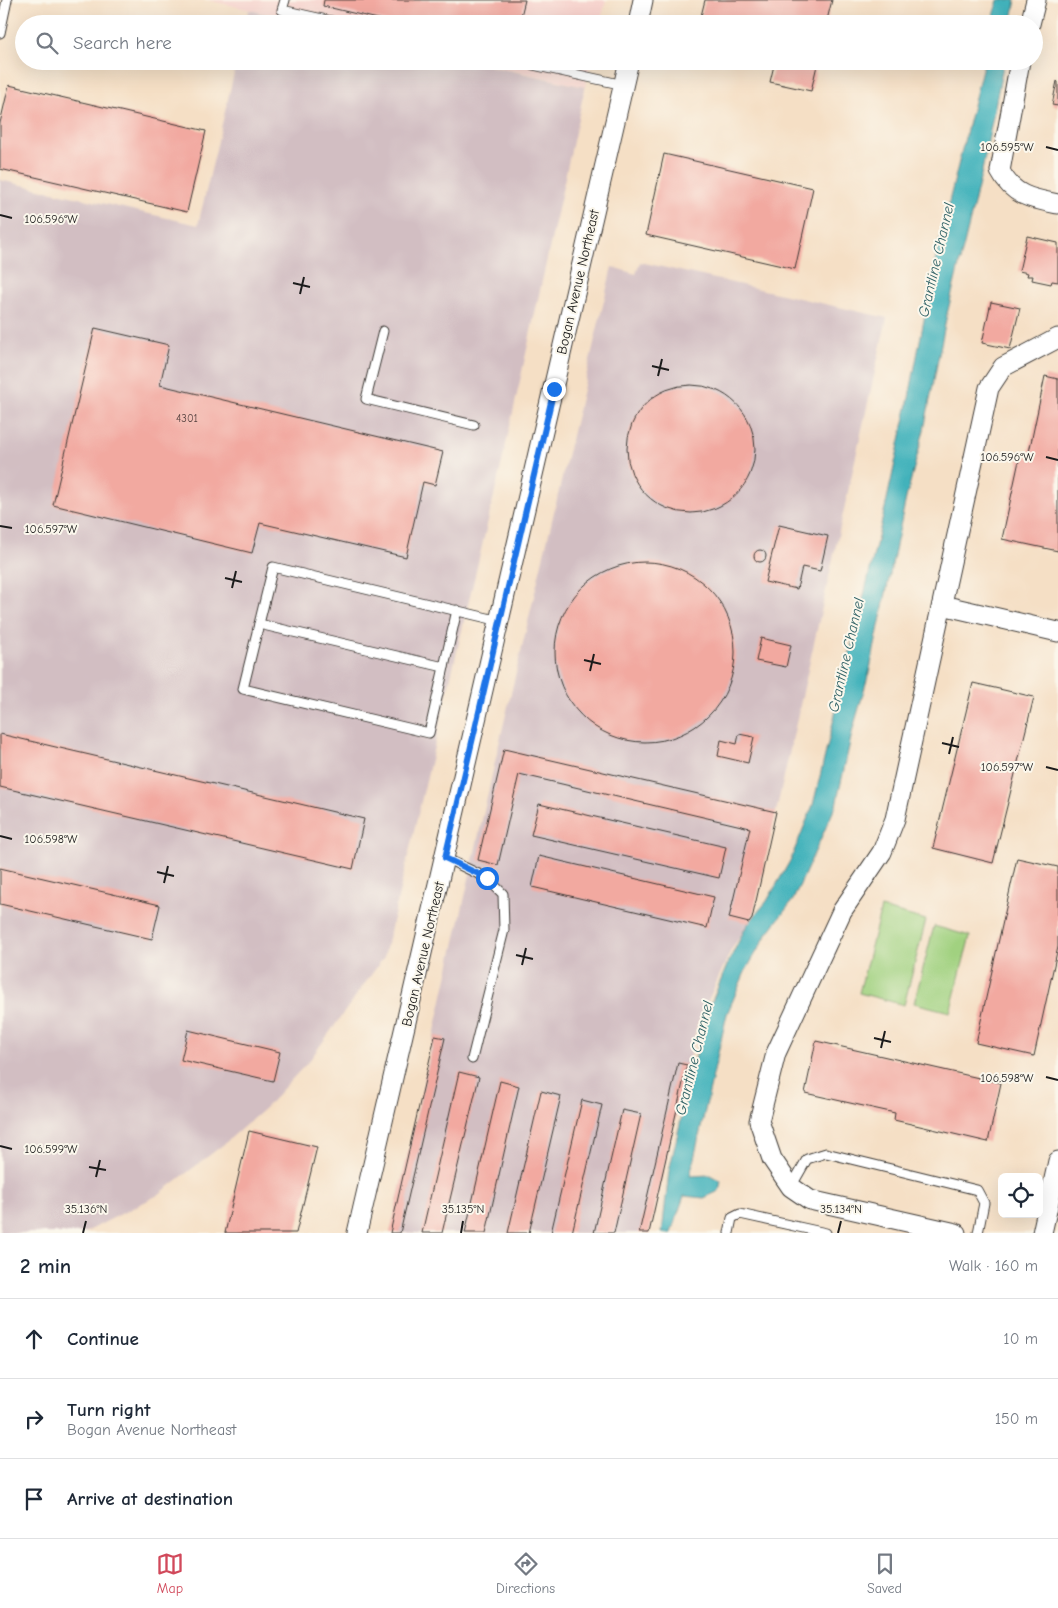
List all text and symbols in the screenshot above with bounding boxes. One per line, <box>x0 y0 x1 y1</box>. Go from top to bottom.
search box <box>15 15 1043 70</box>
icon: search <box>33 29 61 57</box>
text: Search here <box>73 32 172 54</box>
text: 106.595°W <box>980 140 1034 154</box>
water label: Grantline Channel <box>914 200 958 319</box>
street label: Bogan Avenue Northeast <box>553 207 603 356</box>
text: 106.596°W <box>24 212 78 226</box>
route end <box>543 378 566 401</box>
house number: 4301 <box>176 412 198 425</box>
text: 106.596°W <box>980 450 1034 464</box>
text: 106.597°W <box>25 522 78 536</box>
water label: Grantline Channel <box>824 595 868 714</box>
text: 106.597°W <box>981 760 1034 774</box>
text: 106.598°W <box>25 832 78 846</box>
route start <box>476 867 499 890</box>
street label: Bogan Avenue Northeast <box>398 879 448 1028</box>
water label: Grantline Channel <box>671 998 717 1117</box>
text: 106.598°W <box>981 1071 1034 1085</box>
text: 106.599°W <box>24 1142 78 1156</box>
map controls <box>998 1173 1043 1218</box>
button: locate <box>998 1173 1043 1218</box>
text: 35.136°N <box>65 1202 107 1216</box>
text: 35.135°N <box>442 1202 484 1216</box>
text: 35.134°N <box>820 1202 862 1216</box>
text: 2 min <box>20 1254 71 1278</box>
text: Walk · 160 m <box>949 1257 1038 1275</box>
icon: ahead <box>20 1325 48 1353</box>
text: Continue <box>67 1328 139 1350</box>
text: 10 m <box>1003 1330 1038 1348</box>
text: Turn right <box>67 1399 151 1421</box>
icon: right <box>20 1405 48 1433</box>
text: 150 m <box>995 1410 1038 1428</box>
text: Bogan Avenue Northeast <box>67 1421 236 1439</box>
icon: arrive <box>20 1485 48 1513</box>
text: Arrive at destination <box>67 1488 233 1510</box>
tab: Map <box>156 1550 184 1597</box>
tab: Directions <box>496 1550 555 1597</box>
tab: Saved <box>867 1550 902 1597</box>

